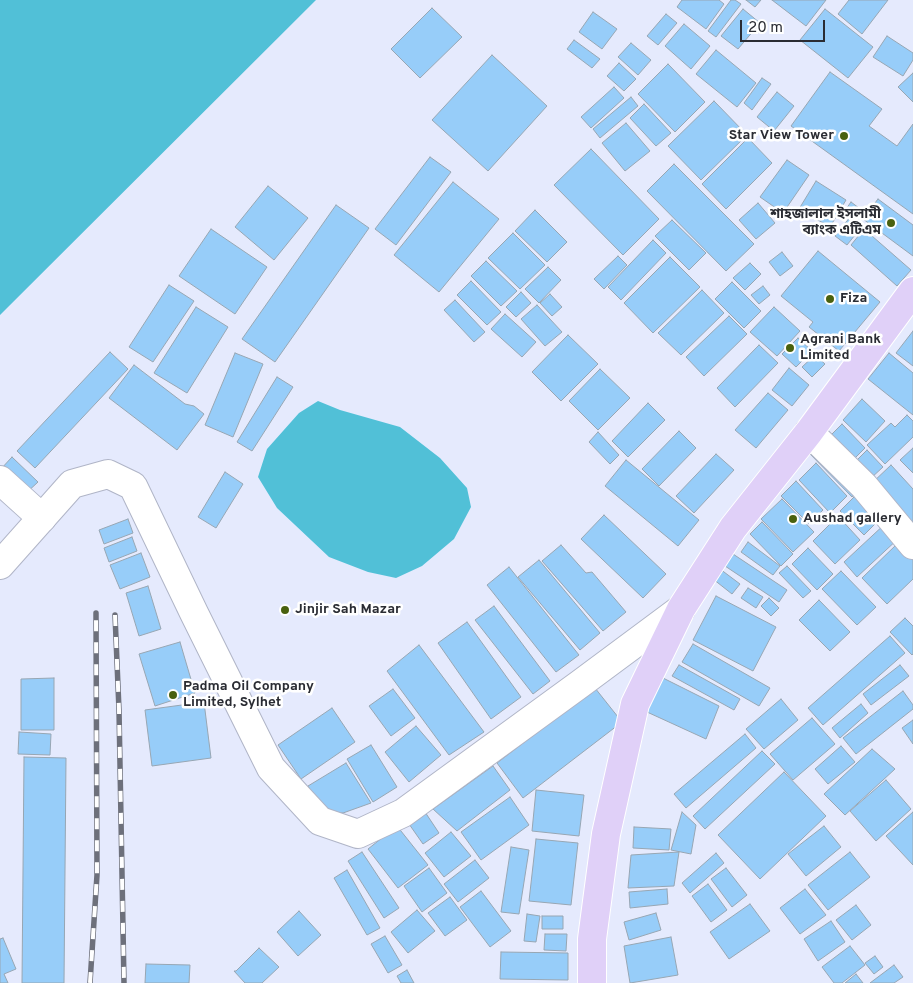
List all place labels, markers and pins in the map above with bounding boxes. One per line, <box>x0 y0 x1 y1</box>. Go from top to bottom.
place label: Star View Tower <box>729 128 834 144</box>
marker: Star View Tower <box>838 130 850 142</box>
place label: শাহজালাল ইসলামী ব্যাংক এটিএম <box>770 207 881 240</box>
marker: শাহজালাল ইসলামী ব্যাংক এটিএম <box>885 217 897 229</box>
place label: Fiza <box>840 291 867 307</box>
marker: Fiza <box>824 293 836 305</box>
place label: Agrani Bank Limited <box>800 332 881 364</box>
marker: Agrani Bank Limited <box>784 342 796 354</box>
place label: Aushad gallery <box>803 511 902 527</box>
marker: Aushad gallery <box>787 513 799 525</box>
place label: Jinjir Sah Mazar <box>295 602 401 618</box>
marker: Jinjir Sah Mazar <box>279 604 291 616</box>
place label: Padma Oil Company Limited, Sylhet <box>183 679 314 712</box>
marker: Padma Oil Company Limited, Sylhet <box>167 689 179 701</box>

